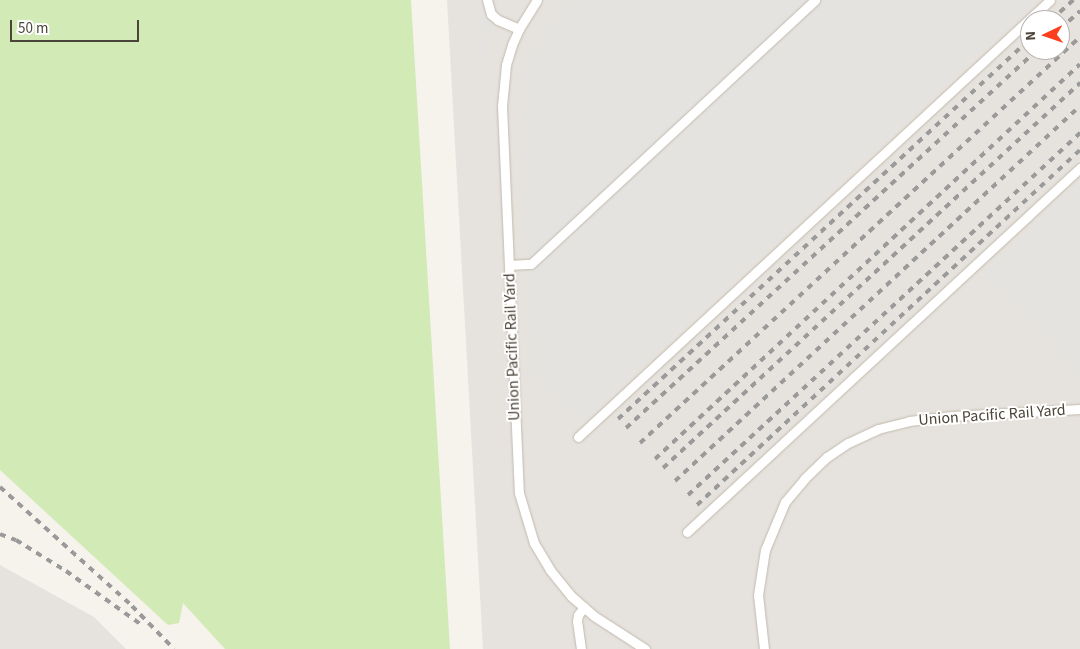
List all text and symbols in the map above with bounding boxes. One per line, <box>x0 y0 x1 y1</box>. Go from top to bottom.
scale bar <box>12 10 141 42</box>
north arrow <box>1020 10 1070 60</box>
text: 50 m <box>18 18 48 39</box>
text: N <box>1021 31 1041 41</box>
street label: Union Pacific Rail Yard <box>500 273 524 421</box>
street label: Union Pacific Rail Yard <box>918 400 1066 430</box>

